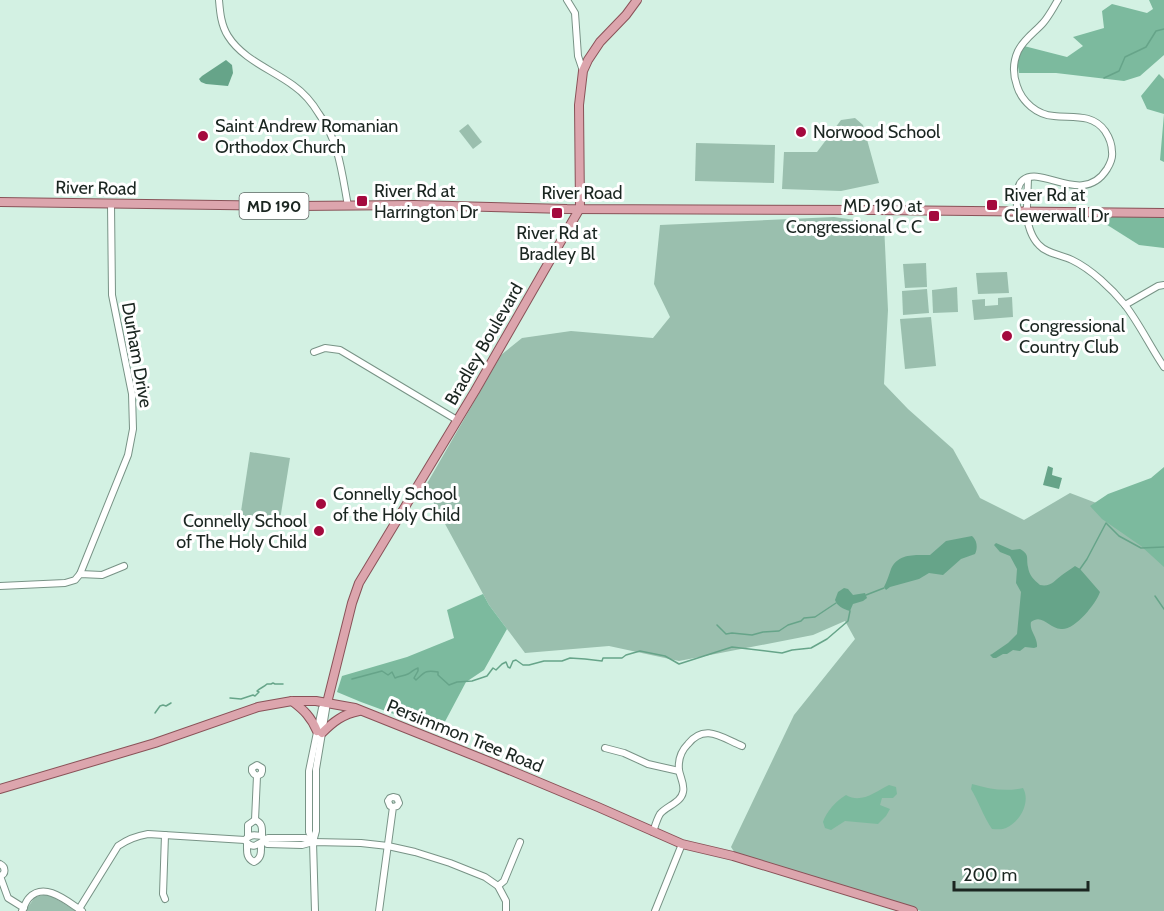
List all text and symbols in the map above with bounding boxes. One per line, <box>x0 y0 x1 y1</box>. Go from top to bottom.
place label: Saint Andrew Romanian Orthodox Church <box>215 115 398 158</box>
place label: Norwood School <box>813 121 941 143</box>
marker: Norwood School <box>794 125 808 139</box>
marker: Saint Andrew Romanian Orthodox Church <box>196 129 210 143</box>
street label: River Road <box>55 176 137 200</box>
place label: River Rd at Harrington Dr <box>374 180 478 223</box>
street label: River Road <box>541 182 623 204</box>
place label: River Rd at Clewerwall Dr <box>1004 184 1109 227</box>
road number: MD 190 <box>240 193 308 219</box>
marker: River Rd at Harrington Dr <box>355 194 369 208</box>
place label: MD 190 at Congressional C C <box>786 195 922 238</box>
marker: River Rd at Clewerwall Dr <box>985 198 999 212</box>
marker: River Rd at Bradley Bl <box>550 206 564 220</box>
marker: MD 190 at Congressional C C <box>927 209 941 223</box>
place label: River Rd at Bradley Bl <box>516 222 598 265</box>
street label: Bradley Boulevard <box>440 279 528 409</box>
street label: Durham Drive <box>117 301 157 409</box>
place label: Congressional Country Club <box>1019 315 1126 358</box>
marker: Congressional Country Club <box>1000 329 1014 343</box>
place label: Connelly School of the Holy Child <box>333 483 460 526</box>
marker: Connelly School of the Holy Child <box>314 497 328 511</box>
place label: Connelly School of The Holy Child <box>176 510 308 553</box>
marker: Connelly School of The Holy Child <box>312 524 326 538</box>
street label: Persimmon Tree Road <box>384 695 546 777</box>
scale bar <box>954 854 1088 892</box>
text: 200 m <box>963 864 1017 886</box>

